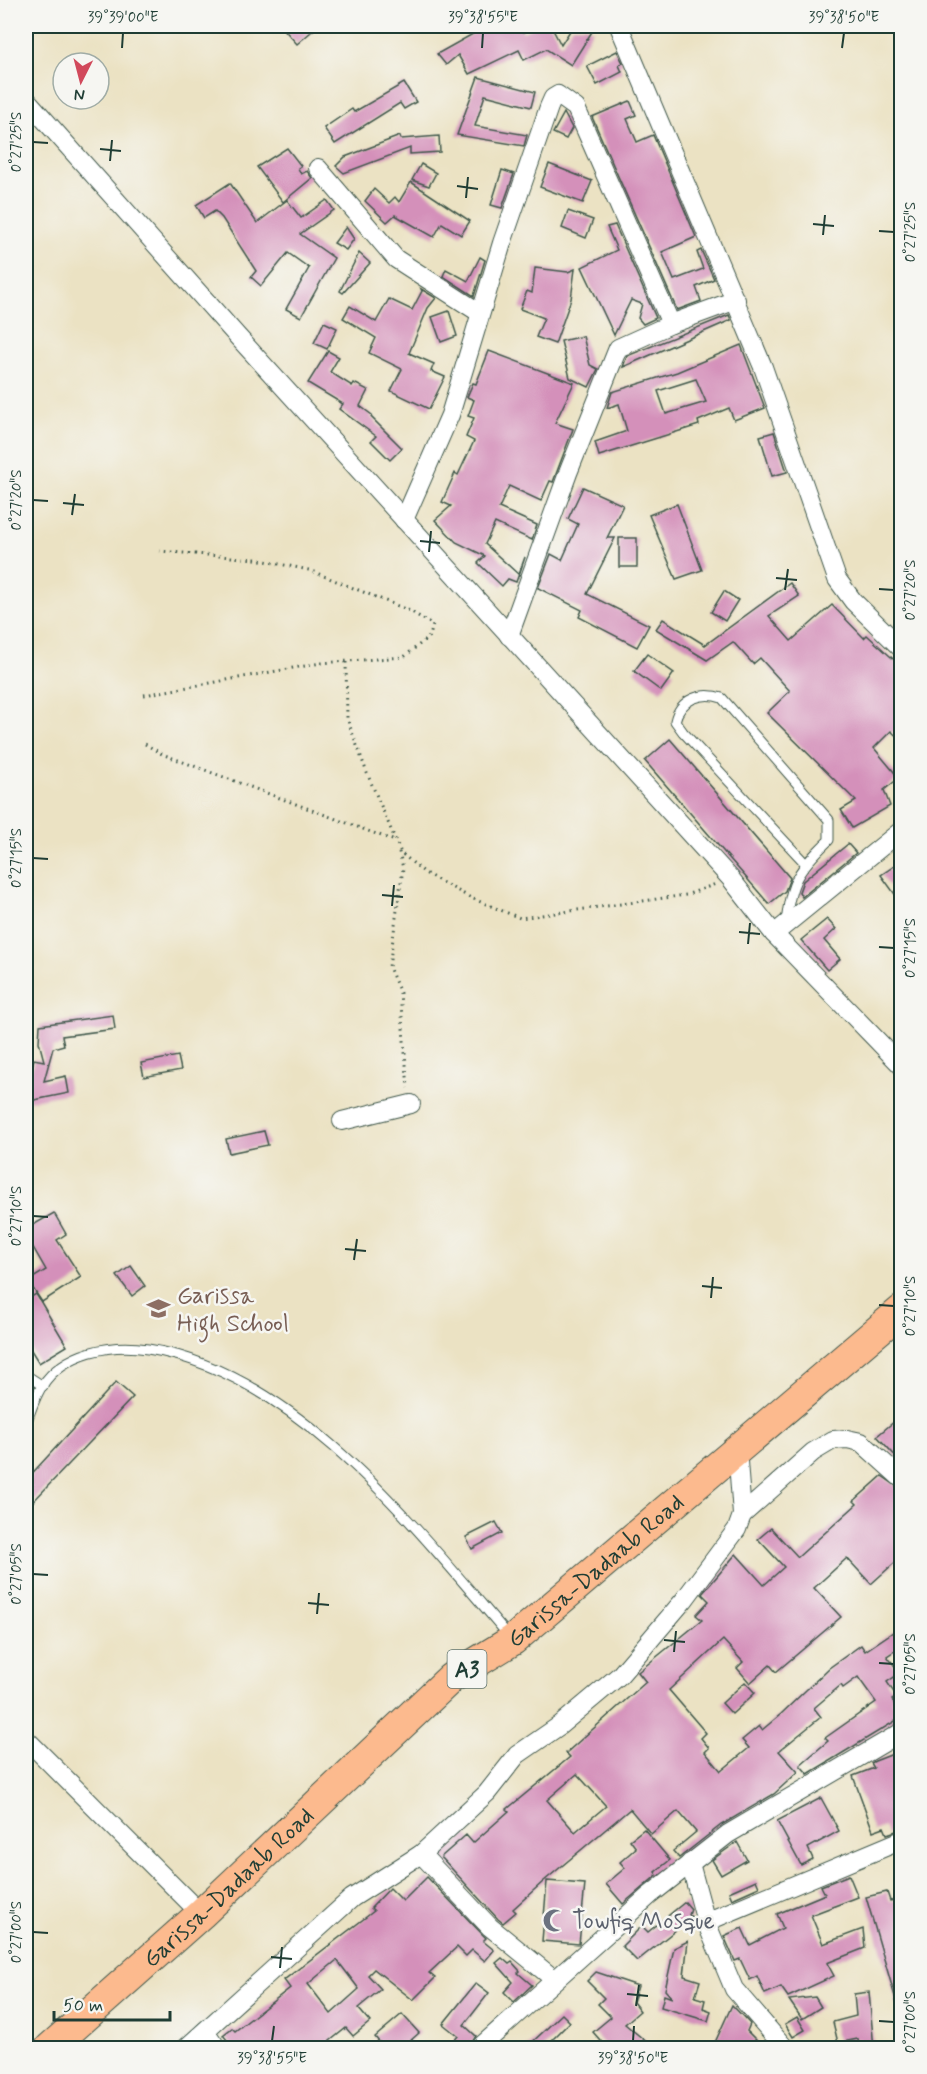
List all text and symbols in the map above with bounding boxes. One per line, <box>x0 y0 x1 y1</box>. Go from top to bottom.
text: 39°39'00"E <box>88 8 159 28</box>
text: 39°38'55"E <box>448 8 518 28</box>
text: 39°38'50"E <box>809 8 880 28</box>
north arrow <box>51 51 111 111</box>
text: N <box>73 83 86 105</box>
text: 0°27'25"S <box>7 112 27 172</box>
text: 0°27'25"S <box>901 202 921 262</box>
text: 0°27'20"S <box>7 469 27 531</box>
text: 0°27'20"S <box>901 559 921 621</box>
text: 0°27'15"S <box>7 828 27 888</box>
text: 0°27'15"S <box>901 918 921 978</box>
text: 0°27'10"S <box>7 1186 27 1246</box>
text: 0°27'10"S <box>901 1276 921 1336</box>
place label: Garissa High School <box>177 1281 289 1343</box>
school or university icon: Garissa High School <box>146 1296 172 1322</box>
street label: Garissa-Dadaab Road <box>501 1488 691 1655</box>
text: 0°27'05"S <box>7 1543 27 1605</box>
text: 0°27'05"S <box>901 1633 921 1695</box>
road number: A3 <box>448 1650 486 1688</box>
street label: Garissa-Dadaab Road <box>137 1801 321 1975</box>
text: 0°27'00"S <box>7 1901 27 1963</box>
place label: Towfiq Mosque <box>572 1906 715 1937</box>
mosque icon: Towfiq Mosque <box>541 1907 567 1933</box>
scale bar <box>54 1984 170 2022</box>
text: 0°27'00"S <box>901 1991 921 2053</box>
text: 50 m <box>63 1994 103 2018</box>
text: 39°38'55"E <box>237 2049 307 2069</box>
text: 39°38'50"E <box>598 2049 669 2069</box>

